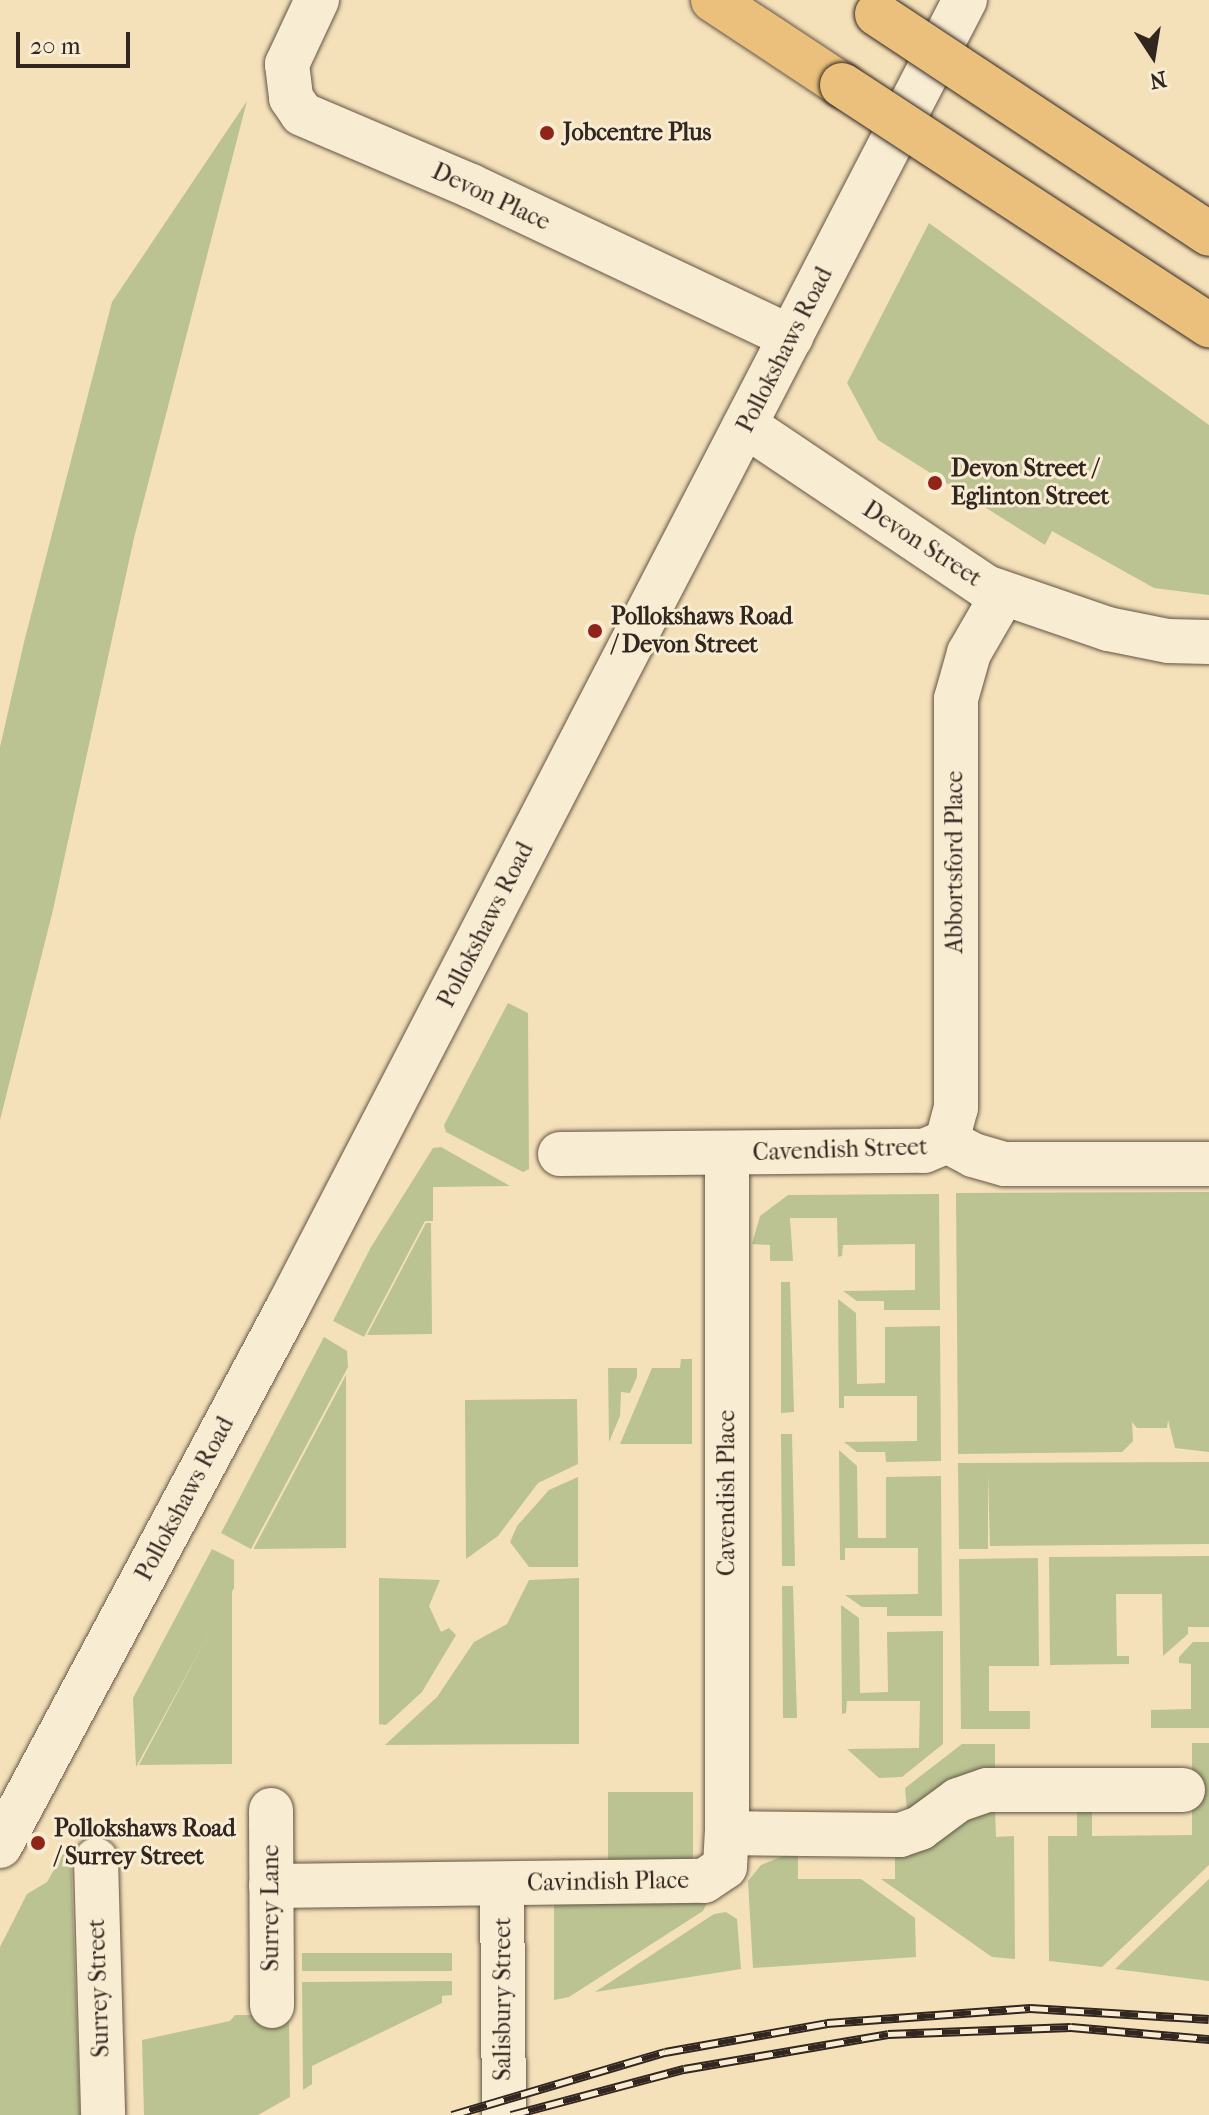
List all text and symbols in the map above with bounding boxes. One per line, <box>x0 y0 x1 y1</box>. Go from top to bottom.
scale bar <box>20 16 134 66</box>
north arrow <box>1113 16 1193 96</box>
text: 20 m <box>30 32 81 60</box>
text: N <box>1147 65 1169 94</box>
place label: Jobcentre Plus <box>563 119 711 147</box>
marker: Jobcentre Plus <box>538 124 556 142</box>
street label: Devon Place <box>427 157 555 237</box>
street label: Pollokshaws Road <box>731 263 839 437</box>
place label: Devon Street / Eglinton Street <box>951 455 1109 511</box>
marker: Devon Street / Eglinton Street <box>926 474 944 492</box>
street label: Devon Street <box>857 495 987 593</box>
place label: Pollokshaws Road / Devon Street <box>611 603 792 659</box>
marker: Pollokshaws Road / Devon Street <box>586 622 604 640</box>
street label: Abbortsford Place <box>941 771 969 953</box>
street label: Pollokshaws Road <box>432 838 540 1012</box>
street label: Cavendish Street <box>752 1133 928 1167</box>
street label: Cavendish Place <box>713 1410 741 1576</box>
street label: Pollokshaws Road <box>130 1412 240 1586</box>
place label: Pollokshaws Road / Surrey Street <box>54 1815 236 1871</box>
marker: Pollokshaws Road / Surrey Street <box>29 1834 47 1852</box>
street label: Surrey Lane <box>257 1845 285 1971</box>
street label: Cavindish Place <box>527 1866 689 1898</box>
street label: Salisbury Street <box>489 1917 517 2081</box>
street label: Surrey Street <box>82 1918 116 2058</box>

